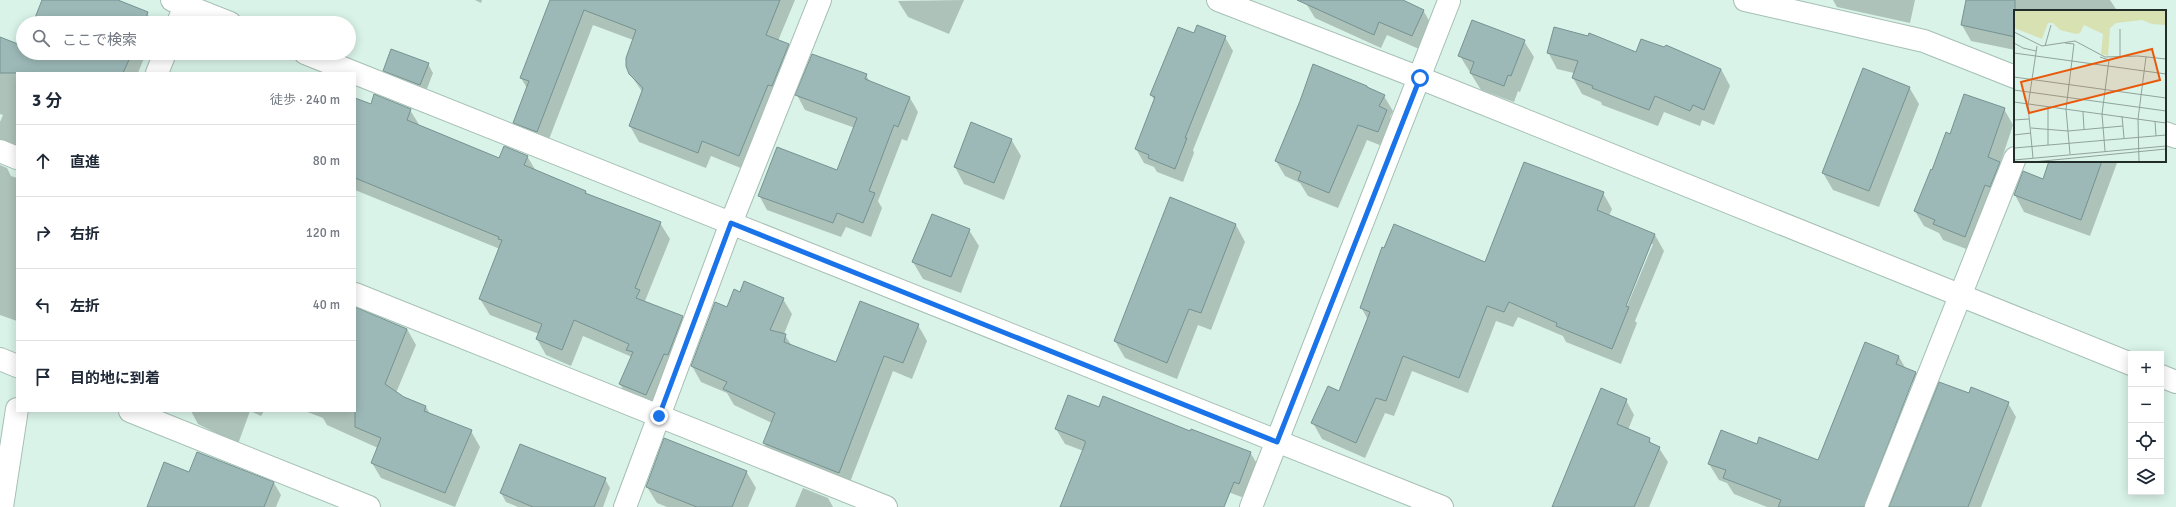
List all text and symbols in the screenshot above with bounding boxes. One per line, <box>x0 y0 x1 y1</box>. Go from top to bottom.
inset map <box>2014 10 2166 162</box>
search box <box>16 16 356 60</box>
icon: search <box>30 27 52 49</box>
text: ここで検索 <box>62 31 137 49</box>
route start <box>1411 69 1429 87</box>
text: 3 分 <box>32 90 62 111</box>
text: 徒歩 · 240 m <box>270 92 340 108</box>
icon: ahead <box>32 150 54 172</box>
text: 直進 <box>70 153 100 171</box>
text: 80 m <box>313 153 340 169</box>
icon: right <box>32 222 54 244</box>
text: 右折 <box>70 225 100 243</box>
text: 120 m <box>306 225 340 241</box>
icon: left <box>32 294 54 316</box>
text: 左折 <box>70 297 100 315</box>
text: 40 m <box>313 297 340 313</box>
map controls <box>2128 351 2164 495</box>
button: + <box>2128 351 2164 387</box>
icon: arrive <box>32 366 54 388</box>
text: 目的地に到着 <box>70 369 160 387</box>
button: − <box>2128 387 2164 423</box>
route end <box>650 407 668 425</box>
button: locate <box>2128 423 2164 459</box>
button: layers <box>2128 459 2164 495</box>

